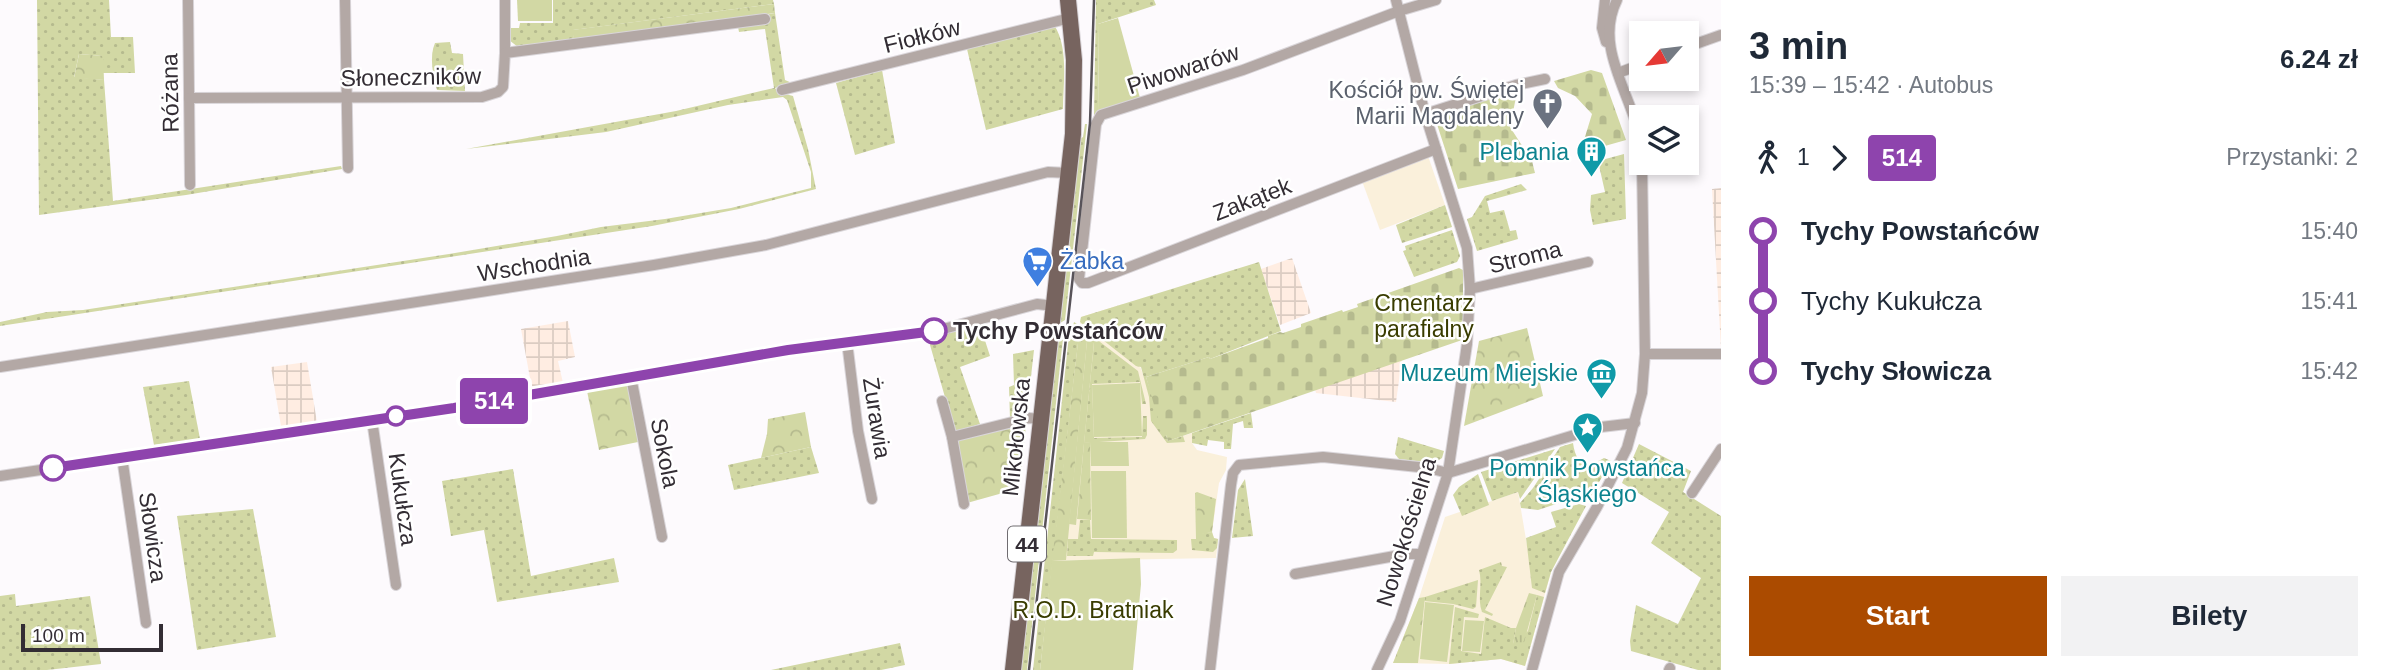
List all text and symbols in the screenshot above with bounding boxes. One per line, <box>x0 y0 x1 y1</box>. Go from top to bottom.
street label: Fiołków <box>881 14 963 58</box>
north arrow <box>1629 21 1699 91</box>
map controls <box>1629 21 1699 175</box>
text: 3 min <box>1749 25 1848 67</box>
street label: Piwowarów <box>1124 39 1243 99</box>
text: 6.24 zł <box>2280 44 2358 74</box>
street label: Różana <box>156 53 184 133</box>
street label: Słoneczników <box>340 63 482 91</box>
text: 15:39 – 15:42 · Autobus <box>1749 72 1993 98</box>
place label: Kościół pw. Świętej Marii Magdaleny <box>1328 76 1524 129</box>
church icon: Kościół pw. Świętej Marii Magdaleny <box>1530 86 1564 130</box>
button: layers <box>1629 105 1699 175</box>
building icon: Plebania <box>1575 135 1609 179</box>
place label: Plebania <box>1479 139 1569 165</box>
icon: walk <box>1749 139 1787 177</box>
icon: forward <box>1820 139 1858 177</box>
text: 1 <box>1797 144 1810 170</box>
text: 514 <box>1882 144 1922 171</box>
text: Przystanki: 2 <box>2226 144 2358 170</box>
street label: Zakątek <box>1209 172 1295 226</box>
text: Tychy Powstańców <box>1801 216 2039 246</box>
text: 15:40 <box>2300 218 2358 244</box>
street label: Stroma <box>1486 235 1564 279</box>
street label: Wschodnia <box>476 243 592 287</box>
supermarket icon: Żabka <box>1020 244 1054 288</box>
place label: Żabka <box>1060 248 1124 274</box>
text: Tychy Kukułcza <box>1801 286 1982 316</box>
text: 15:41 <box>2300 288 2358 314</box>
park label: Cmentarz parafialny <box>1374 290 1474 342</box>
marker: Tychy Powstańców <box>921 318 947 344</box>
place label: Tychy Powstańców <box>953 318 1164 344</box>
museum icon: Muzeum Miejskie <box>1584 356 1618 400</box>
text: Tychy Słowicza <box>1801 356 1991 386</box>
text: 15:42 <box>2300 358 2358 384</box>
place label: Muzeum Miejskie <box>1400 360 1578 386</box>
street label: Żurawia <box>858 376 896 461</box>
street label: Mikołowska <box>997 376 1035 497</box>
line badge: 514 <box>454 378 534 424</box>
text: 514 <box>474 387 514 414</box>
unlabelled marker <box>386 406 406 426</box>
place icon: Pomnik Powstańca Śląskiego <box>1570 410 1604 454</box>
street label: Sokola <box>646 416 685 490</box>
street label: Kukułcza <box>384 451 422 547</box>
street label: Nowokościelna <box>1371 454 1441 610</box>
unlabelled marker <box>40 455 66 481</box>
place label: Pomnik Powstańca Śląskiego <box>1489 455 1685 507</box>
street label: Słowicza <box>134 490 172 584</box>
road number: 44 <box>1008 526 1046 562</box>
button: Start <box>1749 576 2047 656</box>
button: Bilety <box>2061 576 2358 656</box>
park label: R.O.D. Bratniak <box>1012 597 1174 623</box>
scale bar <box>21 621 163 653</box>
text: 100 m <box>32 625 85 646</box>

